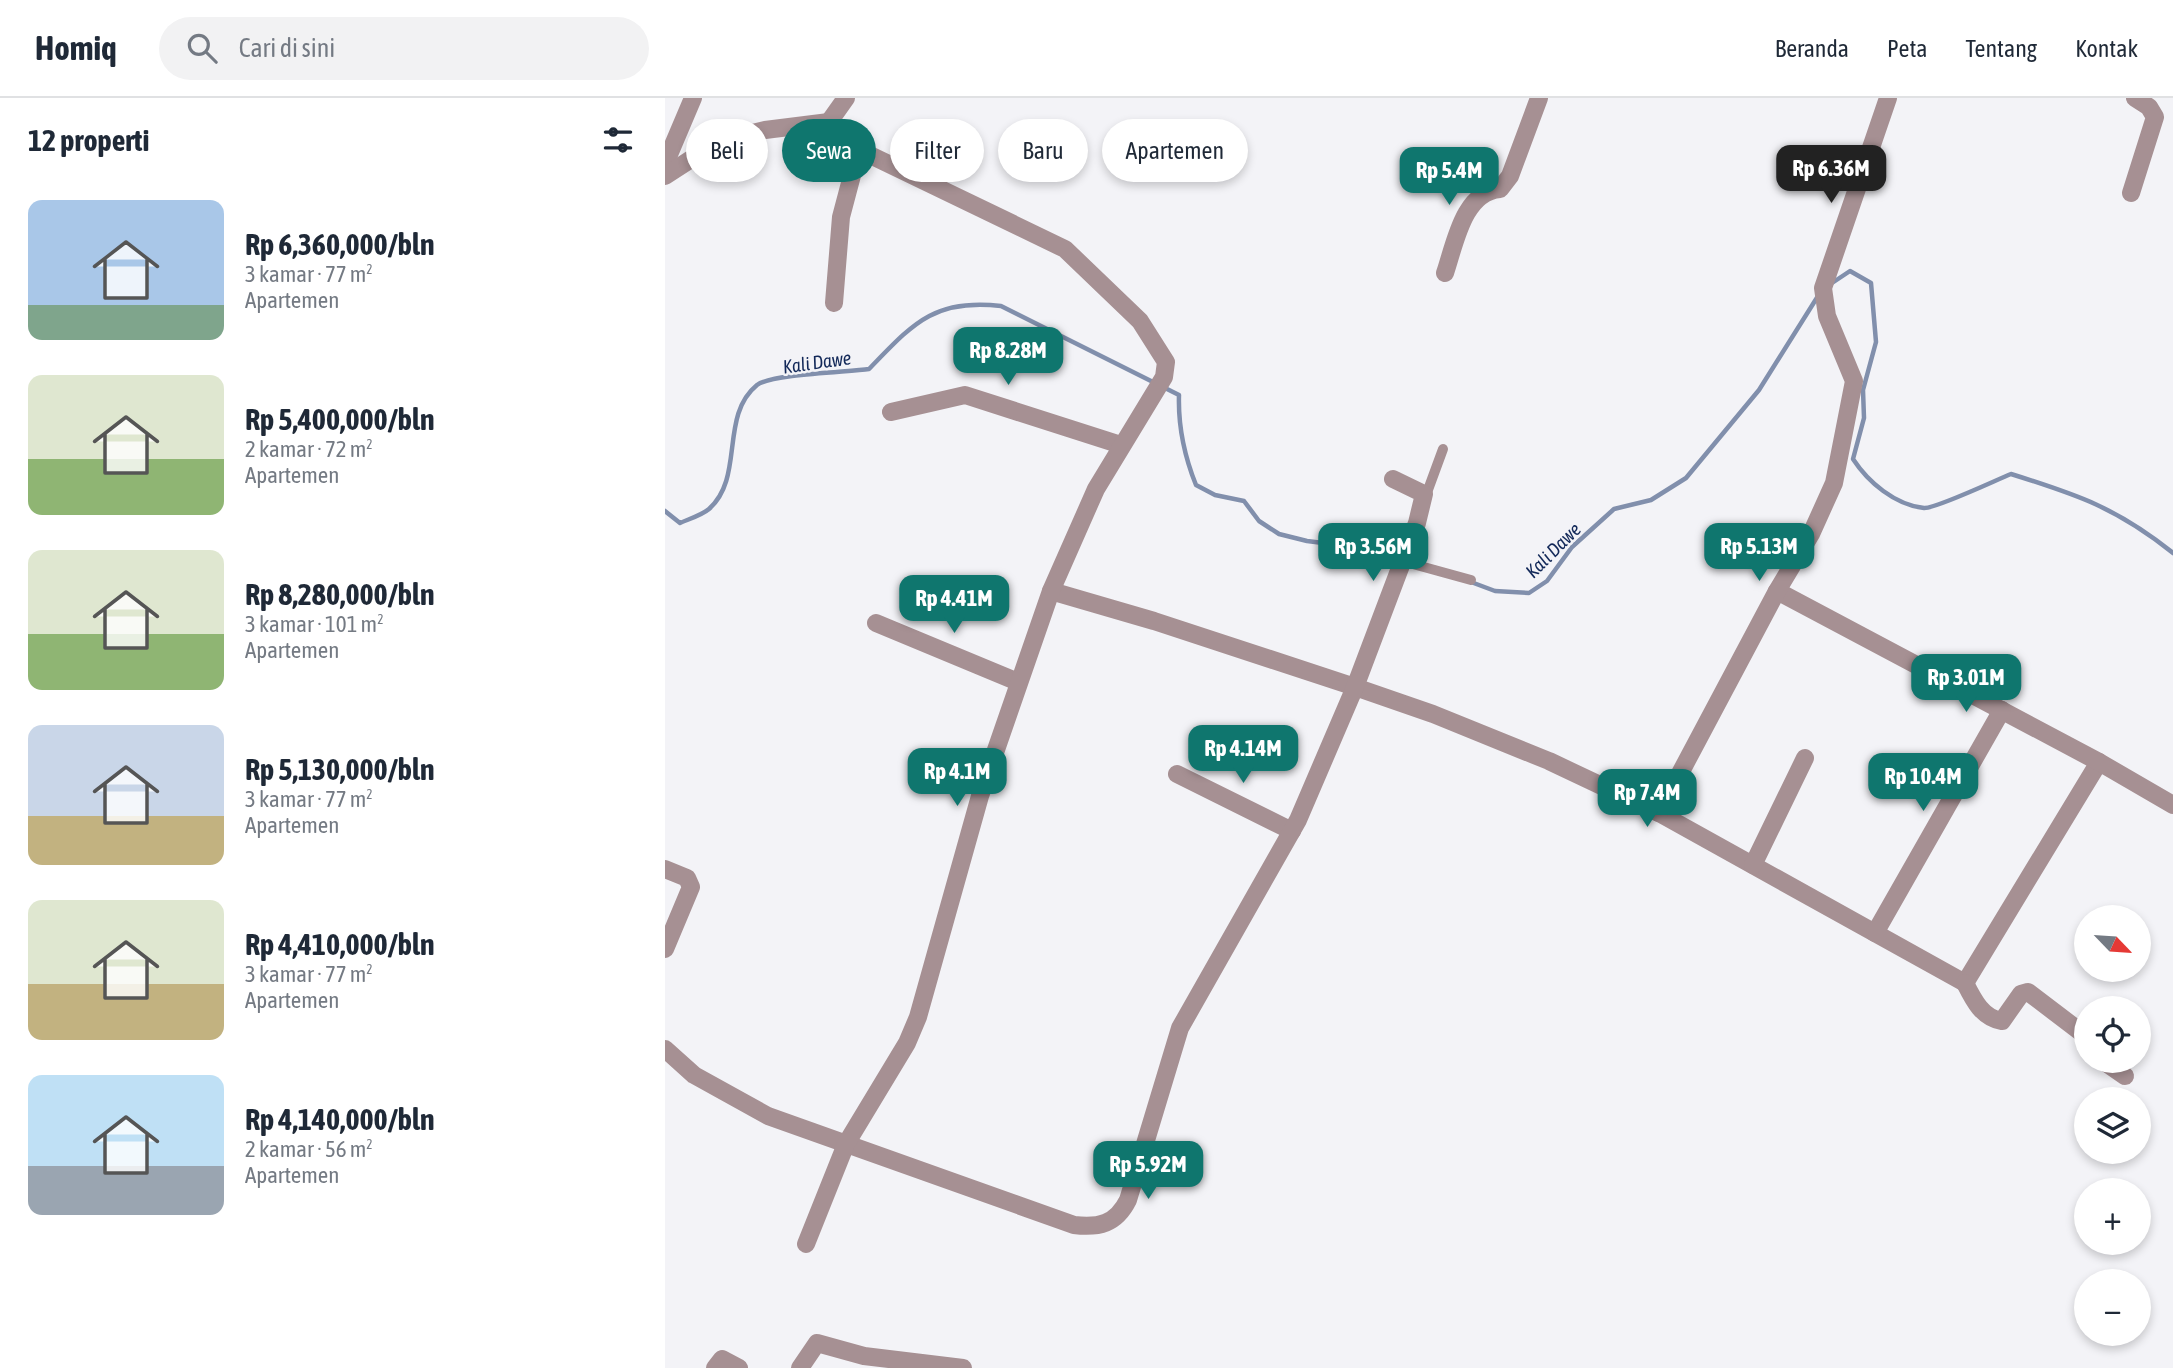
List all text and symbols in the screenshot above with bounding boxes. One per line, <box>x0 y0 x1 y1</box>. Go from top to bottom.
search box <box>159 17 649 80</box>
text: Homiq <box>35 29 117 67</box>
icon: search <box>183 29 221 67</box>
text: Cari di sini <box>239 33 335 63</box>
text: Beranda <box>1775 35 1849 62</box>
text: Peta <box>1887 35 1927 62</box>
text: Tentang <box>1965 35 2037 62</box>
text: Kontak <box>2075 35 2138 62</box>
chip: Beli <box>686 119 768 182</box>
chip: Sewa <box>782 119 876 182</box>
chip: Filter <box>890 119 984 182</box>
chip: Baru <box>998 119 1088 182</box>
chip: Apartemen <box>1102 119 1248 182</box>
icon: filters <box>599 121 637 159</box>
text: 12 properti <box>28 123 149 157</box>
pin: Rp 6.36M <box>1759 146 1903 205</box>
pin: Rp 5.4M <box>1384 148 1514 207</box>
text: Rp 6.36M <box>1792 155 1870 181</box>
text: Rp 5.4M <box>1416 157 1482 183</box>
text: Rp 6,360,000/bln <box>245 227 435 261</box>
icon: home <box>84 228 168 312</box>
text: 3 kamar · 77 m² <box>245 261 373 287</box>
text: Apartemen <box>245 287 339 313</box>
pin: Rp 8.28M <box>936 328 1080 387</box>
text: Rp 8.28M <box>969 337 1047 363</box>
water label: Kali Dawe <box>781 346 853 378</box>
text: Rp 5,400,000/bln <box>245 402 435 436</box>
icon: home <box>84 403 168 487</box>
text: 2 kamar · 72 m² <box>245 436 373 462</box>
text: Apartemen <box>245 462 339 488</box>
water label: Kali Dawe <box>1521 518 1585 582</box>
pin: Rp 3.56M <box>1301 524 1445 583</box>
pin: Rp 5.13M <box>1687 524 1831 583</box>
text: Rp 3.56M <box>1334 533 1412 559</box>
text: Rp 5.13M <box>1720 533 1798 559</box>
pin: Rp 4.41M <box>882 575 1026 635</box>
text: Rp 8,280,000/bln <box>245 577 435 611</box>
icon: home <box>84 578 168 662</box>
text: Rp 4.41M <box>915 585 993 611</box>
text: 3 kamar · 101 m² <box>245 611 384 637</box>
text: Apartemen <box>245 637 339 663</box>
pin: Rp 3.01M <box>1894 654 2038 714</box>
text: Rp 3.01M <box>1927 664 2005 690</box>
pin: Rp 4.14M <box>1171 726 1315 785</box>
text: Rp 4.14M <box>1204 735 1282 761</box>
pin: Rp 4.1M <box>892 748 1022 808</box>
text: Rp 5,130,000/bln <box>245 752 435 786</box>
icon: home <box>84 753 168 837</box>
pin: Rp 10.4M <box>1851 754 1995 813</box>
text: Rp 4.1M <box>924 758 990 784</box>
text: Rp 10.4M <box>1884 763 1962 789</box>
pin: Rp 7.4M <box>1582 770 1712 829</box>
text: Rp 7.4M <box>1614 779 1680 805</box>
text: 3 kamar · 77 m² <box>245 786 373 812</box>
text: Apartemen <box>245 812 339 838</box>
north arrow <box>2074 905 2151 982</box>
map controls <box>2074 905 2151 1346</box>
text: Rp 4,410,000/bln <box>245 927 435 961</box>
icon: home <box>84 928 168 1012</box>
text: 3 kamar · 77 m² <box>245 961 373 987</box>
text: Apartemen <box>245 987 339 1013</box>
button: locate <box>2074 996 2151 1073</box>
button: layers <box>2074 1087 2151 1164</box>
text: Rp 4,140,000/bln <box>245 1102 435 1136</box>
icon: home <box>84 1103 168 1187</box>
text: 2 kamar · 56 m² <box>245 1136 373 1162</box>
pin: Rp 5.92M <box>1076 1142 1220 1201</box>
text: Rp 5.92M <box>1109 1151 1187 1177</box>
text: Apartemen <box>245 1162 339 1188</box>
button: + <box>2074 1178 2151 1255</box>
button: − <box>2074 1269 2151 1346</box>

